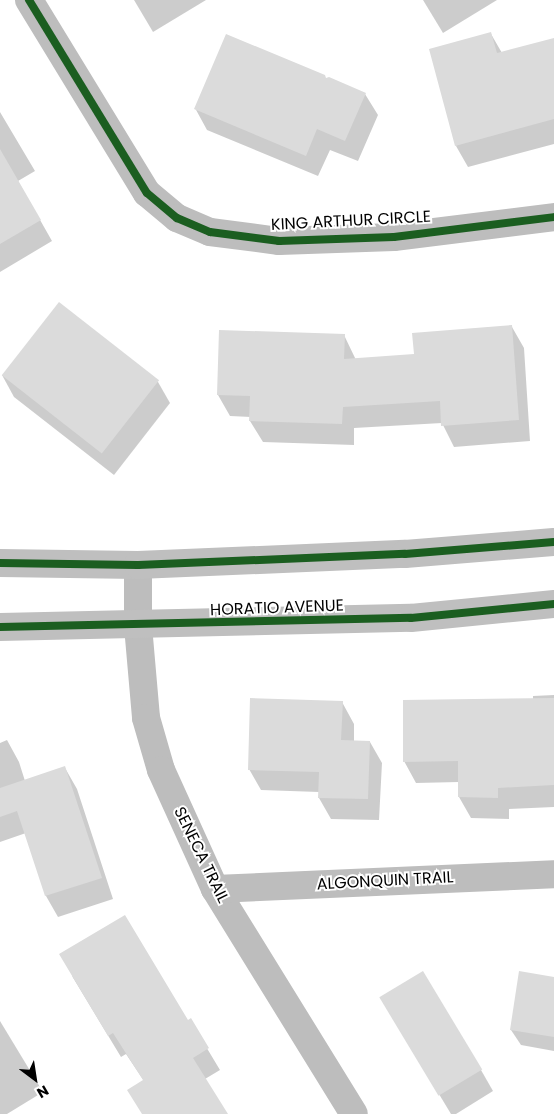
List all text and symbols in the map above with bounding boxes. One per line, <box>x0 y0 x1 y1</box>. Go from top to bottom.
street label: KING ARTHUR CIRCLE <box>271 207 431 235</box>
street label: HORATIO AVENUE <box>210 596 344 620</box>
street label: SENECA TRAIL <box>169 804 233 906</box>
street label: ALGONQUIN TRAIL <box>316 868 454 894</box>
north arrow <box>10 1054 60 1104</box>
text: N <box>33 1081 52 1103</box>

